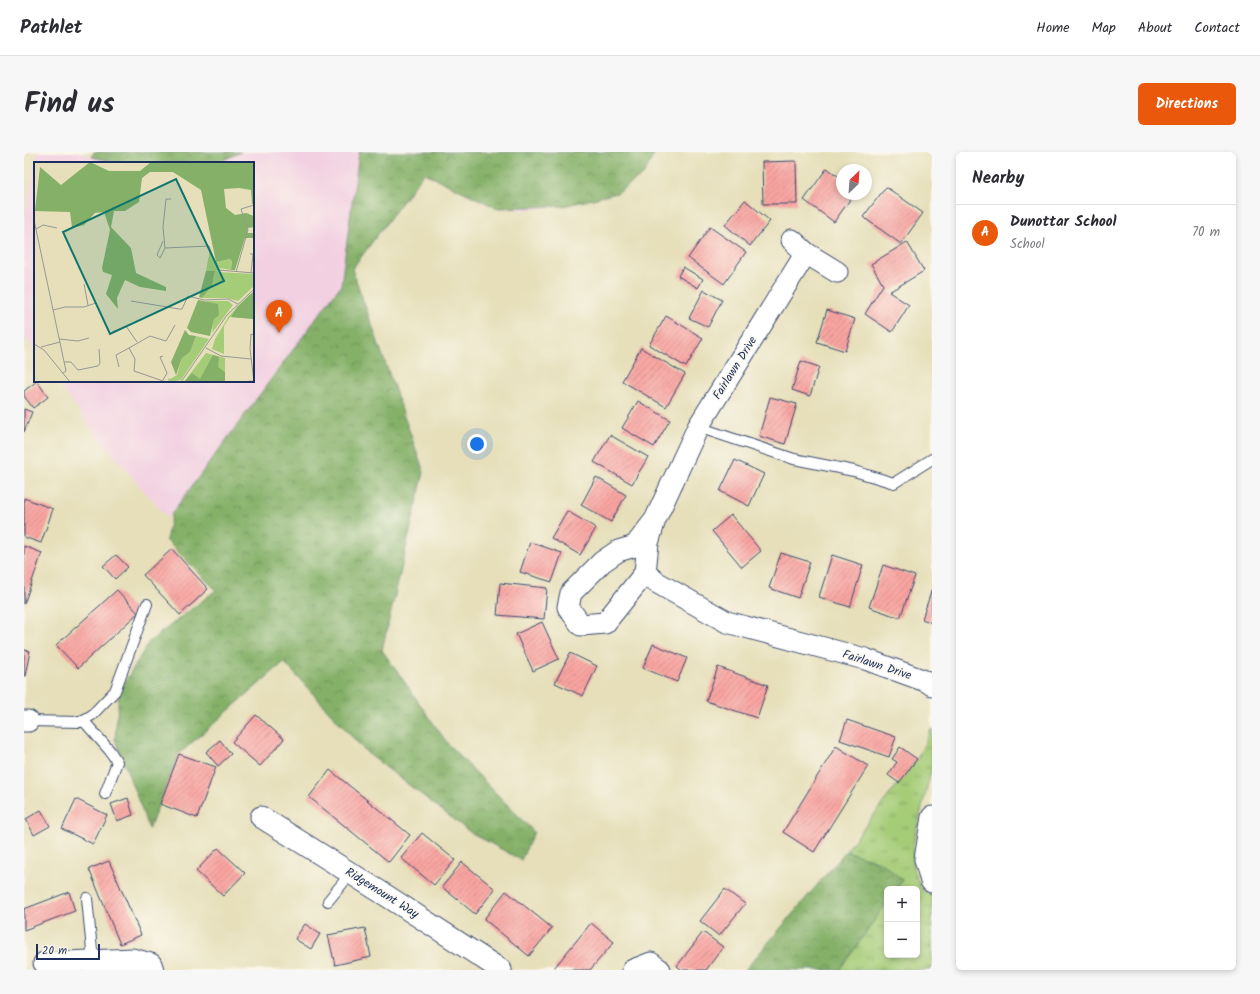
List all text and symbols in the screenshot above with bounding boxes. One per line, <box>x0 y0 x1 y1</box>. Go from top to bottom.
text: Pathlet <box>20 13 82 43</box>
text: Home <box>1036 17 1070 39</box>
text: Map <box>1092 17 1116 39</box>
text: About <box>1138 17 1172 39</box>
text: Contact <box>1194 17 1240 39</box>
text: Find us <box>24 82 115 127</box>
button: Directions <box>1138 83 1236 125</box>
inset map <box>34 162 254 382</box>
north arrow <box>836 164 872 200</box>
text: Nearby <box>972 165 1024 192</box>
text: Dunottar School <box>1010 210 1117 234</box>
text: A <box>981 222 989 243</box>
text: 70 m <box>1192 222 1220 243</box>
text: School <box>1010 234 1045 255</box>
pin: A <box>266 300 292 333</box>
street label: Fairlawn Drive <box>708 332 762 403</box>
your location <box>467 434 487 454</box>
street label: Fairlawn Drive <box>840 645 915 685</box>
street label: Ridgemount Way <box>341 863 423 924</box>
map controls <box>884 886 920 958</box>
button: + <box>884 886 920 922</box>
button: − <box>884 922 920 958</box>
scale bar <box>36 942 100 961</box>
text: 20 m <box>42 942 67 960</box>

